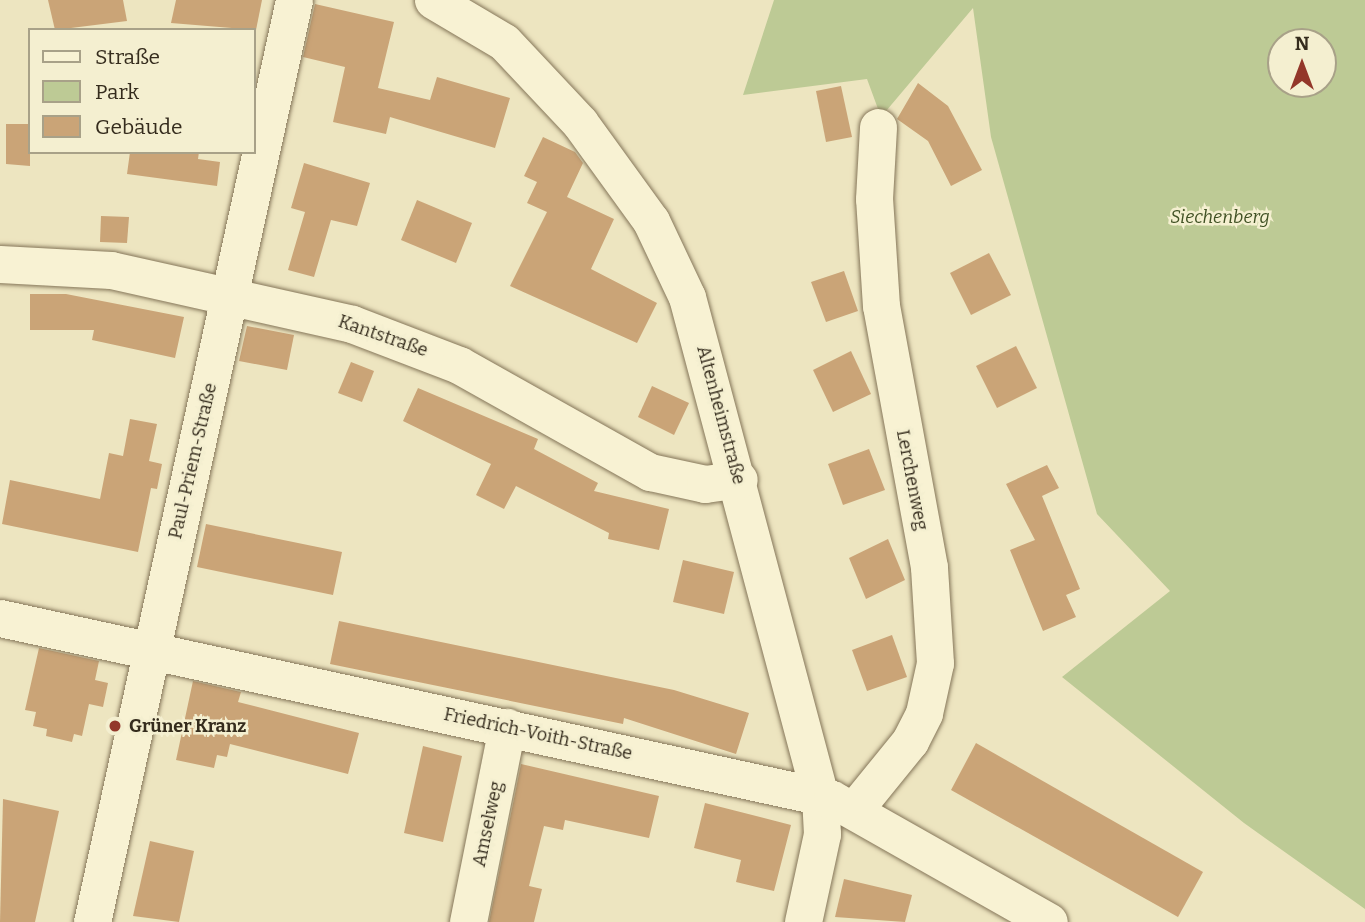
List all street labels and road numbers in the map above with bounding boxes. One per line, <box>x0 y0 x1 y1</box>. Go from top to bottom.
street label: Kantstraße <box>335 311 431 361</box>
street label: Altenheimstraße <box>692 343 750 487</box>
street label: Paul-Priem-Straße <box>165 381 221 541</box>
street label: Lerchenweg <box>892 428 932 532</box>
street label: Friedrich-Voith-Straße <box>442 703 634 765</box>
street label: Amselweg <box>468 779 508 869</box>

